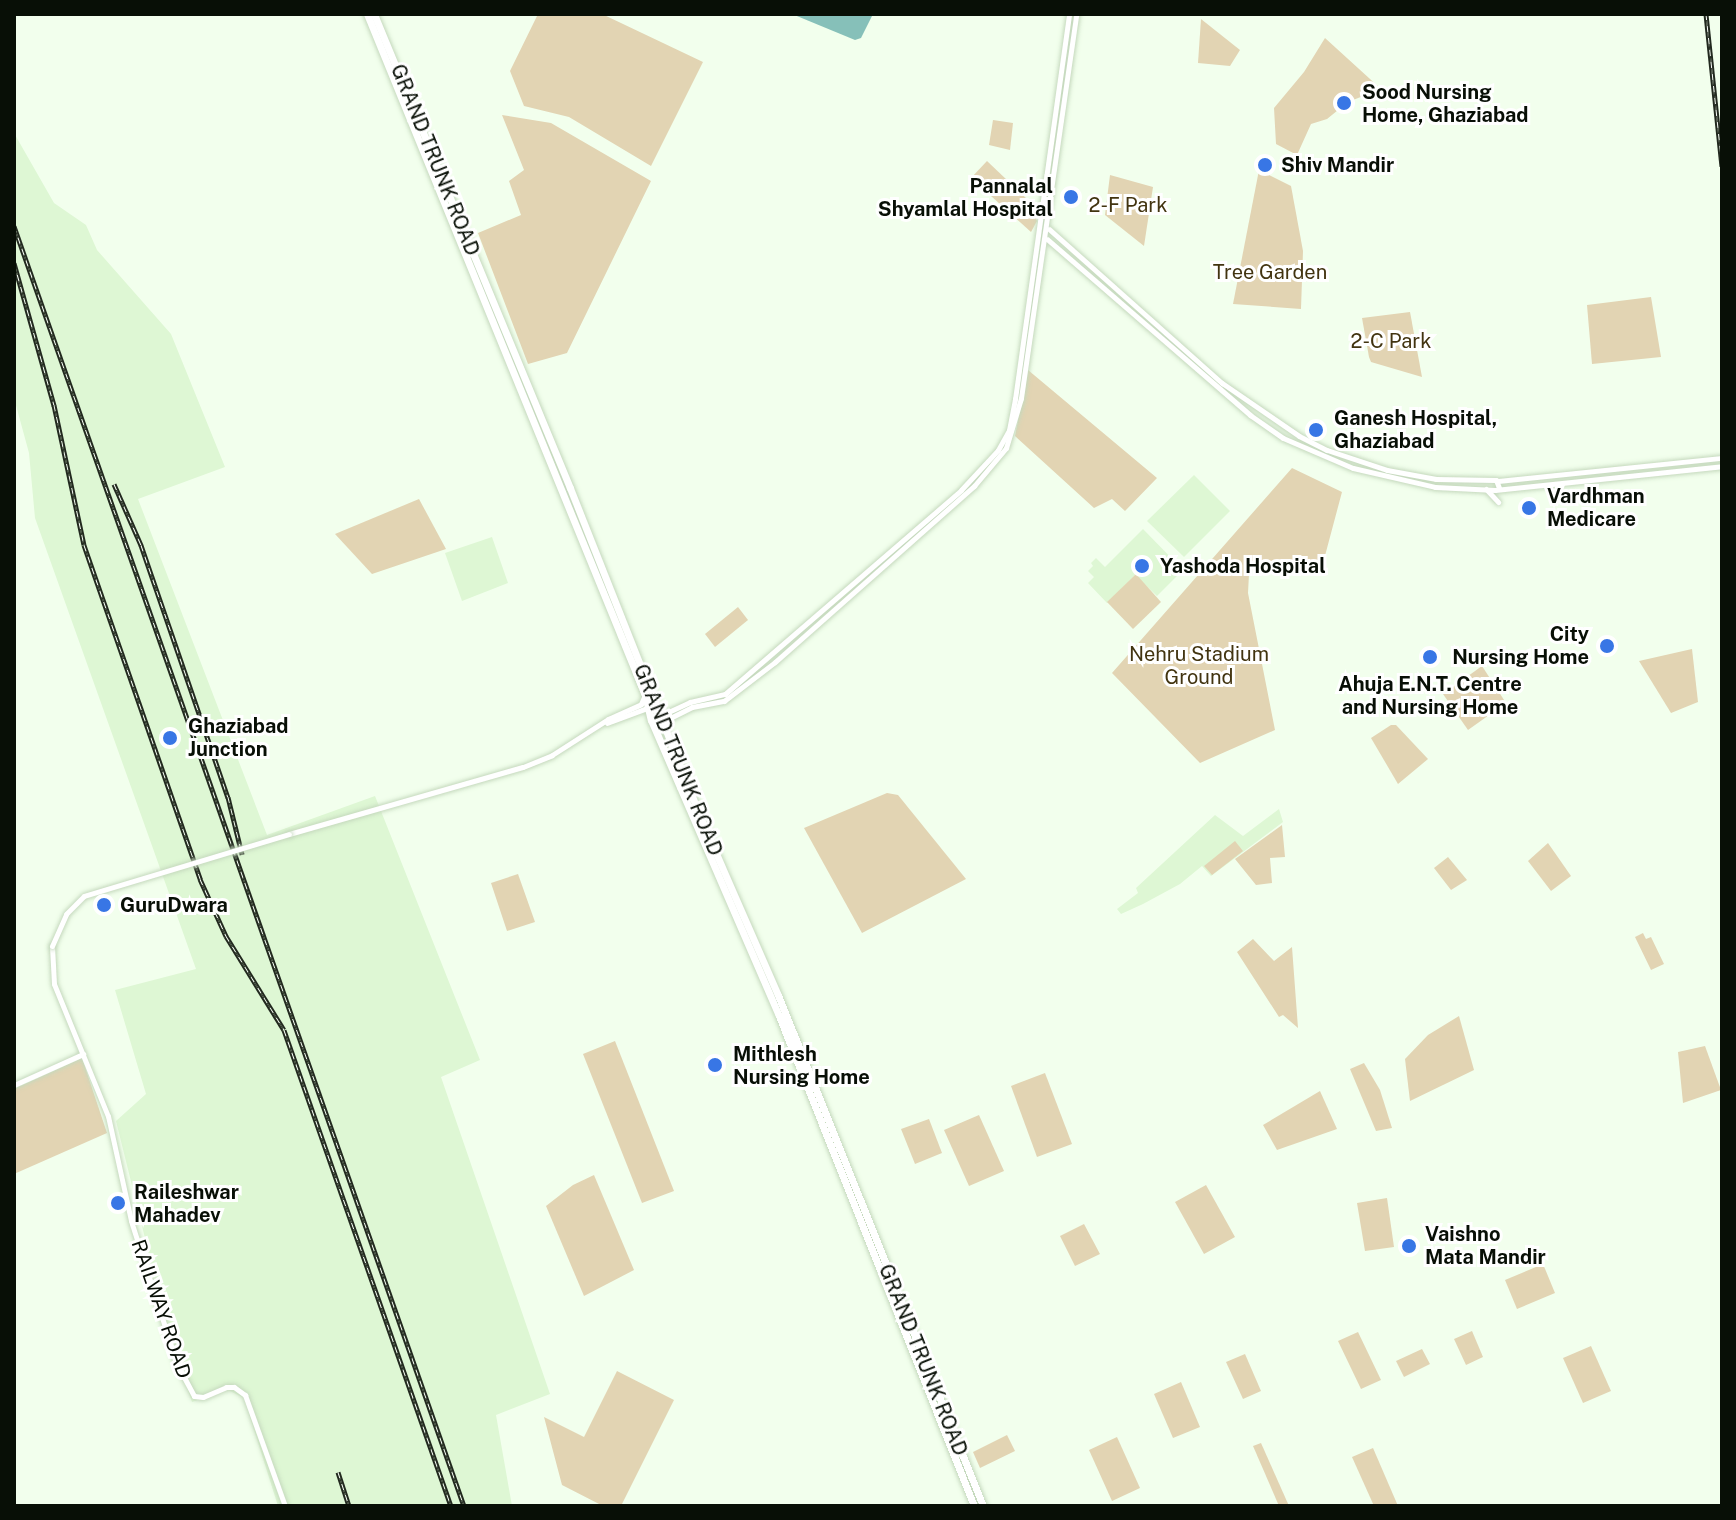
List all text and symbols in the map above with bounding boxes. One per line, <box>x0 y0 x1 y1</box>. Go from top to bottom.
street label: GRAND TRUNK ROAD <box>386 61 484 259</box>
place label: Sood Nursing Home, Ghaziabad <box>1362 80 1529 127</box>
marker: Sood Nursing Home, Ghaziabad <box>1333 92 1355 114</box>
place label: Shiv Mandir <box>1281 153 1394 177</box>
marker: Shiv Mandir <box>1256 156 1274 174</box>
place label: Pannalal Shyamlal Hospital <box>878 174 1053 221</box>
marker: Pannalal Shyamlal Hospital <box>1060 186 1082 208</box>
park label: 2-F Park <box>1089 193 1167 217</box>
park label: Tree Garden <box>1213 260 1327 284</box>
park label: 2-C Park <box>1351 329 1431 353</box>
place label: Ganesh Hospital, Ghaziabad <box>1334 406 1497 453</box>
marker: Ganesh Hospital, Ghaziabad <box>1305 419 1327 441</box>
place label: Vardhman Medicare <box>1547 484 1645 531</box>
marker: Vardhman Medicare <box>1518 497 1540 519</box>
place label: Yashoda Hospital <box>1160 554 1326 578</box>
marker: Yashoda Hospital <box>1131 555 1153 577</box>
place label: City Nursing Home <box>1452 622 1589 669</box>
marker: City Nursing Home <box>1596 635 1618 657</box>
park label: Nehru Stadium Ground <box>1129 642 1269 689</box>
marker: Ahuja E.N.T. Centre and Nursing Home <box>1419 646 1441 668</box>
street label: GRAND TRUNK ROAD <box>629 661 727 859</box>
place label: Ahuja E.N.T. Centre and Nursing Home <box>1338 672 1522 719</box>
place label: Ghaziabad Junction <box>188 714 288 761</box>
marker: Ghaziabad Junction <box>159 727 181 749</box>
place label: GuruDwara <box>120 893 228 917</box>
marker: GuruDwara <box>95 896 113 914</box>
place label: Mithlesh Nursing Home <box>733 1042 870 1089</box>
marker: Mithlesh Nursing Home <box>704 1054 726 1076</box>
place label: Raileshwar Mahadev <box>134 1180 239 1227</box>
marker: Raileshwar Mahadev <box>109 1194 127 1212</box>
place label: Vaishno Mata Mandir <box>1425 1222 1546 1269</box>
street label: RAILWAY ROAD <box>126 1236 196 1382</box>
marker: Vaishno Mata Mandir <box>1400 1237 1418 1255</box>
street label: GRAND TRUNK ROAD <box>874 1261 972 1459</box>

